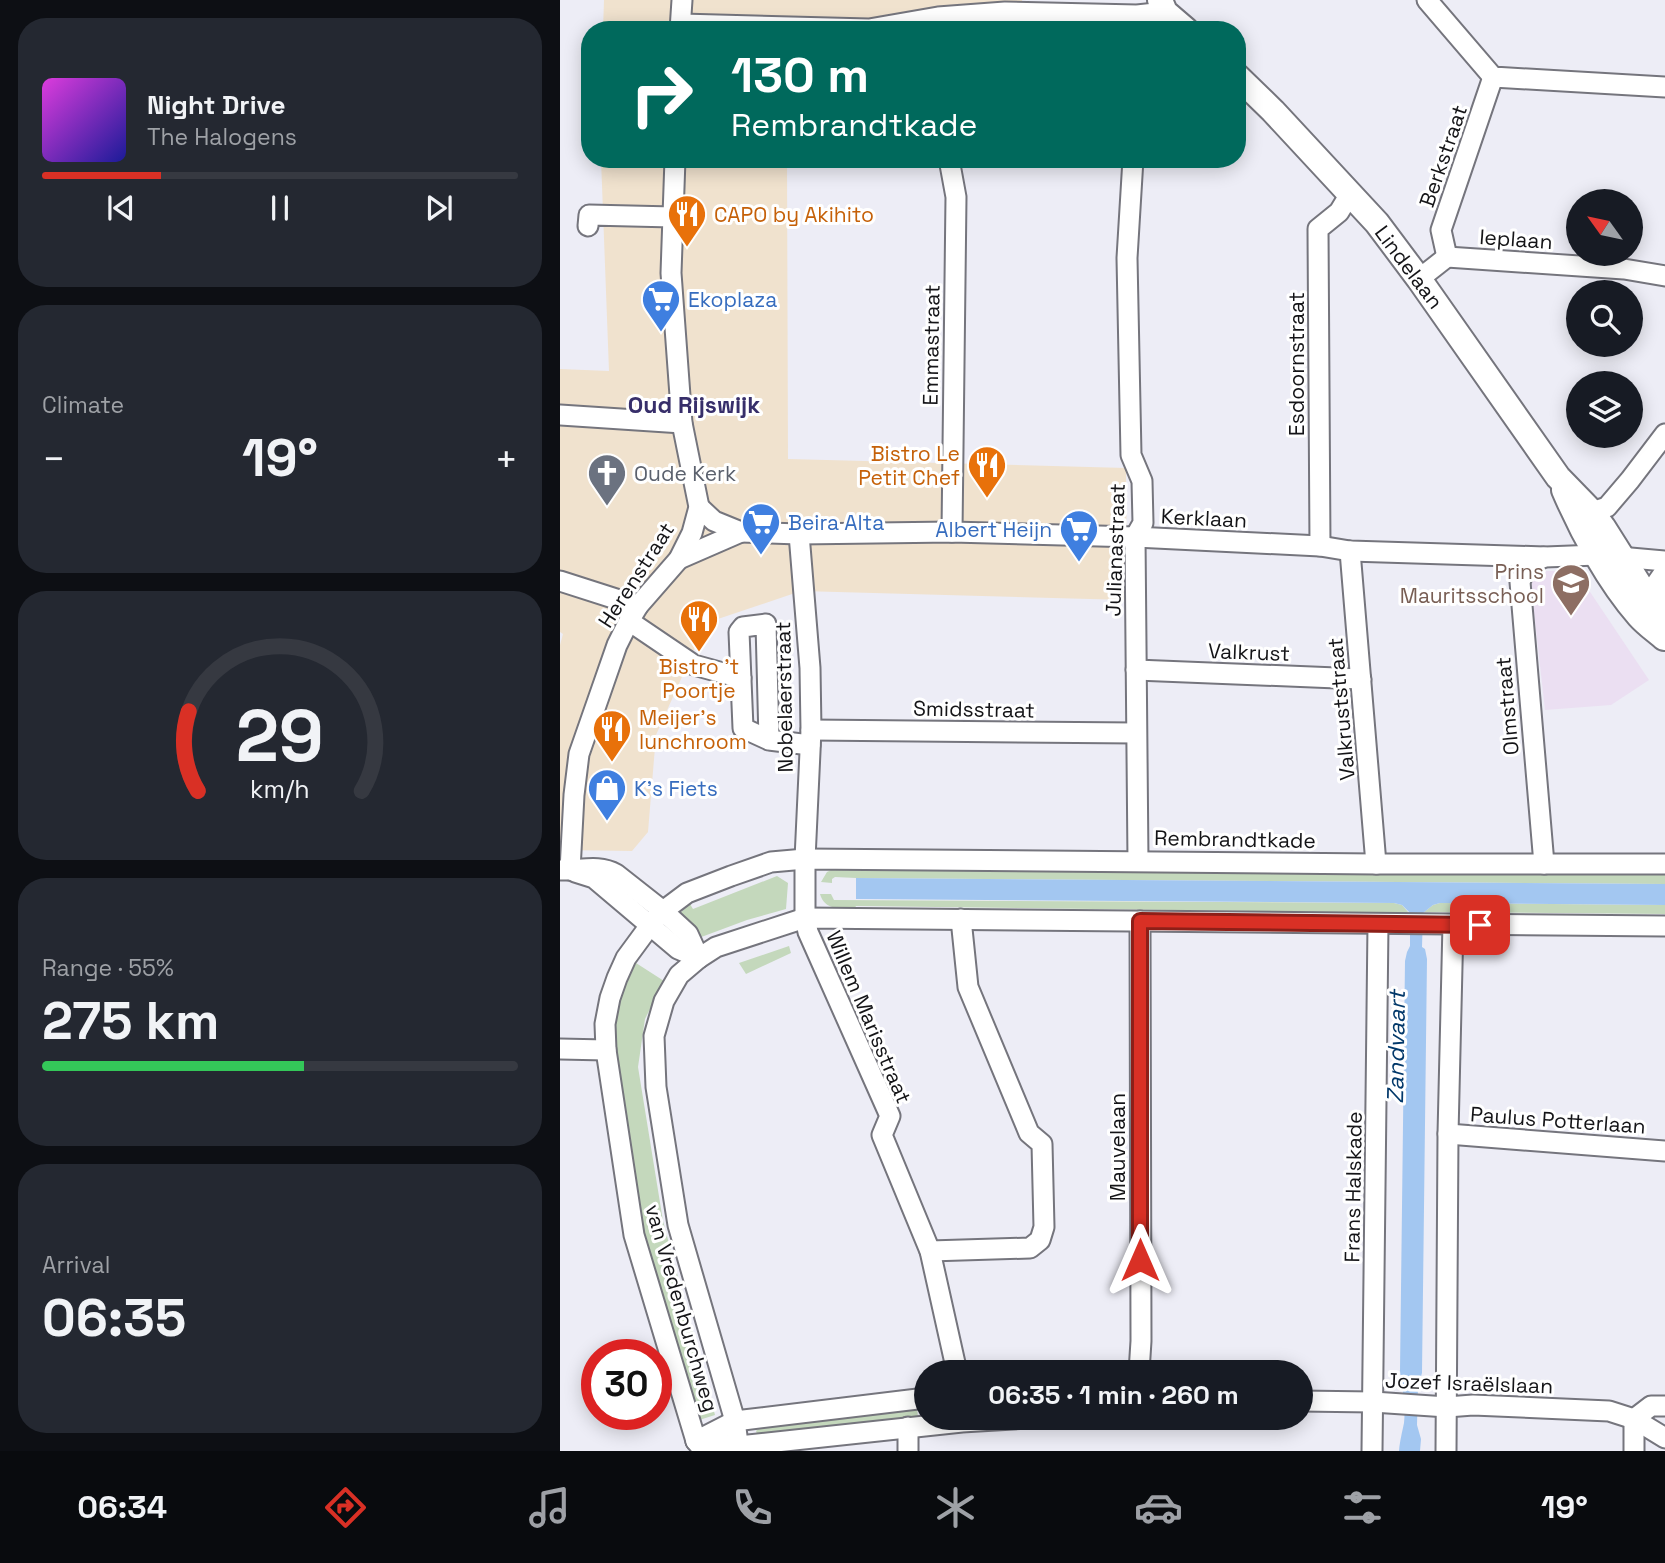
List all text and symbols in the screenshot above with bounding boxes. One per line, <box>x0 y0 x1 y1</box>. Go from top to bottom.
text: 130 m <box>731 44 869 106</box>
icon: right <box>616 49 707 140</box>
text: Night Drive <box>147 88 285 122</box>
street label: Berkstraat <box>1413 101 1473 211</box>
text: Rembrandtkade <box>731 105 978 145</box>
text: The Halogens <box>147 122 297 152</box>
icon: previous <box>102 189 140 227</box>
icon: pause <box>261 189 299 227</box>
icon: next <box>420 189 458 227</box>
north arrow <box>1566 189 1643 266</box>
map controls <box>1566 189 1643 448</box>
restaurant icon: CAPO by Akihito <box>666 193 708 248</box>
place label: CAPO by Akihito <box>714 201 874 228</box>
street label: Lindelaan <box>1369 220 1449 314</box>
street label: Ieplaan <box>1479 223 1553 255</box>
supermarket icon: Ekoplaza <box>640 278 682 333</box>
button: search <box>1566 280 1643 357</box>
street label: Emmastraat <box>916 284 946 406</box>
place label: Ekoplaza <box>688 286 777 313</box>
street label: Esdoornstraat <box>1283 292 1310 436</box>
button: layers <box>1566 371 1643 448</box>
text: Climate <box>42 390 124 420</box>
district label: Oud Rijswijk <box>628 390 760 420</box>
text: 19° <box>242 425 318 491</box>
text: − <box>42 435 66 483</box>
text: + <box>494 435 518 483</box>
place label: Bistro Le Petit Chef <box>858 440 960 491</box>
restaurant icon: Bistro Le Petit Chef <box>966 444 1008 499</box>
church icon: Oude Kerk <box>586 452 628 507</box>
place label: Oude Kerk <box>634 460 736 487</box>
street label: Julianastraat <box>1099 483 1131 617</box>
supermarket icon: Beira Alta <box>740 501 782 556</box>
street label: Kerklaan <box>1160 502 1248 534</box>
supermarket icon: Albert Heijn <box>1058 508 1100 563</box>
place label: Beira Alta <box>788 509 884 536</box>
place label: Albert Heijn <box>935 516 1052 543</box>
street label: Herenstraat <box>592 517 680 633</box>
place label: Prins Mauritsschool <box>1400 558 1544 609</box>
school or university icon: Prins Mauritsschool <box>1550 562 1592 617</box>
restaurant icon: Bistro 't Poortje <box>678 598 720 653</box>
street label: Nobelaerstraat <box>769 621 799 773</box>
street label: Valkruststraat <box>1321 636 1361 782</box>
street label: Valkrust <box>1208 637 1290 667</box>
place label: Bistro 't Poortje <box>659 653 739 704</box>
street label: Olmstraat <box>1489 656 1525 756</box>
text: 29 <box>236 690 324 783</box>
street label: Smidsstraat <box>913 694 1035 724</box>
place label: Meijer's lunchroom <box>639 704 747 755</box>
restaurant icon: Meijer's lunchroom <box>591 708 633 763</box>
shop icon: K's Fiets <box>586 767 628 822</box>
text: km/h <box>250 773 310 805</box>
place label: K's Fiets <box>634 775 718 802</box>
street label: Rembrandtkade <box>1154 824 1316 854</box>
pin <box>1450 895 1510 955</box>
icon: arrive <box>1461 906 1499 944</box>
street label: Willem Marisstraat <box>820 926 918 1108</box>
text: Range · 55% <box>42 953 174 983</box>
text: 275 km <box>42 988 219 1054</box>
water label: Zandvaart <box>1380 988 1412 1104</box>
street label: Mauvelaan <box>1104 1093 1131 1201</box>
street label: Paulus Potterlaan <box>1469 1100 1647 1140</box>
street label: Frans Halskade <box>1338 1111 1368 1263</box>
street label: van Vredenburchweg <box>639 1201 725 1415</box>
position arrow <box>1103 1223 1177 1297</box>
text: Arrival <box>42 1250 110 1280</box>
text: 06:35 <box>42 1285 186 1351</box>
speed limit sign: 30 <box>581 1339 672 1430</box>
street label: Jozef Israëlslaan <box>1385 1367 1553 1399</box>
text: 06:35 · 1 min · 260 m <box>988 1378 1239 1412</box>
icon: directions <box>321 1483 370 1532</box>
icon: music <box>525 1483 574 1532</box>
icon: phone <box>728 1483 777 1532</box>
icon: climate <box>931 1483 980 1532</box>
icon: car <box>1134 1483 1183 1532</box>
icon: filters <box>1338 1483 1387 1532</box>
text: 06:34 <box>77 1487 167 1527</box>
text: 19° <box>1541 1487 1588 1527</box>

